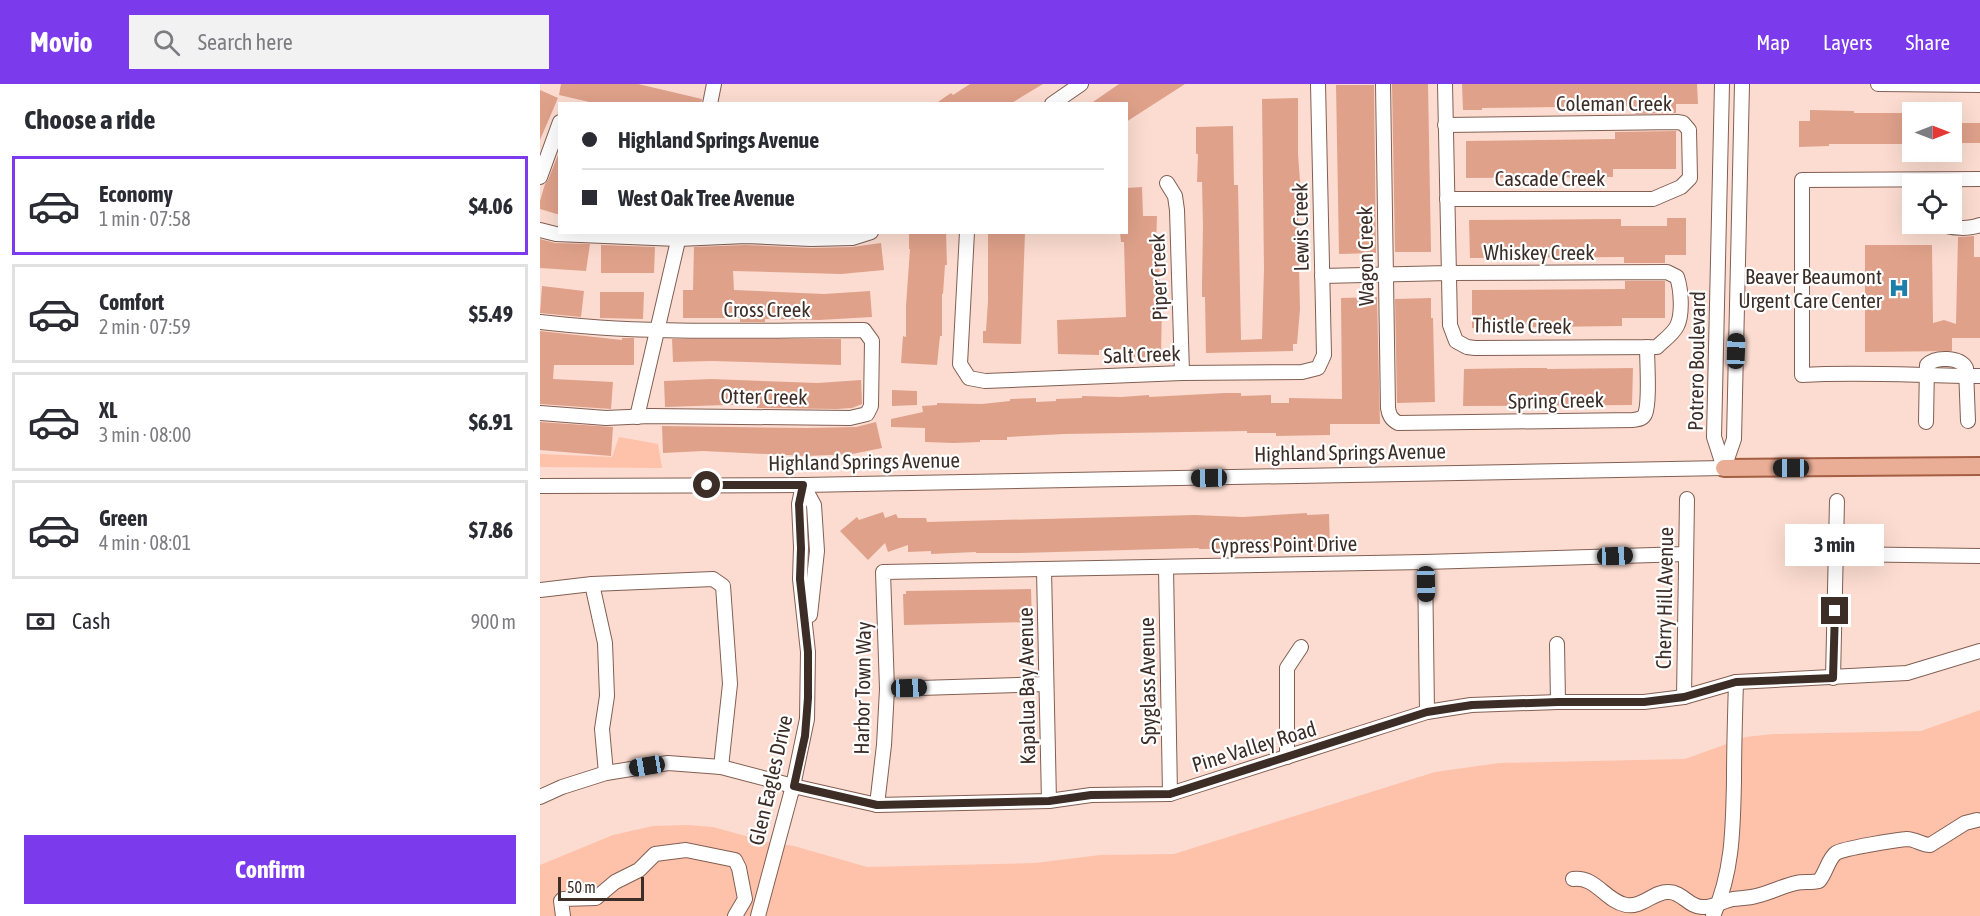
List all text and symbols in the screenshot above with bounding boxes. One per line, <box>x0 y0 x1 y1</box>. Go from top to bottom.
search box <box>129 15 549 69</box>
text: Movio <box>30 26 93 58</box>
icon: search <box>150 26 183 59</box>
text: Search here <box>198 29 293 55</box>
text: Map <box>1756 30 1790 54</box>
text: Layers <box>1823 30 1873 54</box>
text: Share <box>1906 30 1950 54</box>
street label: Coleman Creek <box>1556 91 1672 115</box>
north arrow <box>1902 102 1962 162</box>
map controls <box>1902 102 1962 234</box>
text: Choose a ride <box>24 104 156 135</box>
text: Highland Springs Avenue <box>618 127 819 153</box>
street label: Cascade Creek <box>1495 166 1605 190</box>
button: locate <box>1902 174 1962 234</box>
icon: car <box>27 179 81 233</box>
text: Economy <box>99 181 173 207</box>
street label: Lewis Creek <box>1287 182 1313 272</box>
text: West Oak Tree Avenue <box>618 185 795 211</box>
text: $4.06 <box>469 193 513 219</box>
street label: Wagon Creek <box>1352 206 1378 306</box>
text: 1 min · 07:58 <box>99 207 191 230</box>
street label: Piper Creek <box>1144 233 1172 321</box>
street label: Whiskey Creek <box>1483 240 1595 264</box>
place label: Beaver Beaumont Urgent Care Center <box>1738 264 1883 312</box>
hospital icon: Beaver Beaumont Urgent Care Center <box>1887 276 1911 300</box>
icon: car <box>27 287 81 341</box>
text: Comfort <box>99 289 164 315</box>
street label: Potrero Boulevard <box>1683 291 1709 431</box>
street label: Cross Creek <box>723 297 811 321</box>
text: $5.49 <box>469 301 513 327</box>
street label: Thistle Creek <box>1472 312 1572 338</box>
text: 2 min · 07:59 <box>99 315 191 338</box>
car <box>1726 333 1746 369</box>
street label: Salt Creek <box>1103 341 1181 367</box>
street label: Otter Creek <box>720 383 808 409</box>
street label: Spring Creek <box>1508 387 1604 413</box>
icon: car <box>27 395 81 449</box>
text: XL <box>99 397 117 423</box>
text: $6.91 <box>469 409 513 435</box>
text: 3 min · 08:00 <box>99 423 191 446</box>
street label: Highland Springs Avenue <box>1254 438 1446 466</box>
street label: Highland Springs Avenue <box>768 447 960 475</box>
car <box>1773 459 1809 477</box>
car <box>1191 469 1227 487</box>
route start <box>693 471 720 498</box>
icon: car <box>27 503 81 557</box>
text: Green <box>99 505 148 531</box>
text: $7.86 <box>469 517 513 543</box>
callout: 3 min <box>1786 524 1884 566</box>
street label: Cherry Hill Avenue <box>1651 527 1677 669</box>
text: 4 min · 08:01 <box>99 531 191 554</box>
street label: Cypress Point Drive <box>1211 531 1357 557</box>
text: 3 min <box>1814 533 1855 556</box>
car <box>1597 546 1633 566</box>
car <box>1417 566 1435 602</box>
route end <box>1821 597 1848 624</box>
icon: cash <box>24 605 57 638</box>
street label: Kapalua Bay Avenue <box>1013 607 1039 765</box>
text: Cash <box>72 608 111 634</box>
text: 900 m <box>471 610 516 633</box>
street label: Spyglass Avenue <box>1134 617 1160 745</box>
street label: Harbor Town Way <box>849 621 875 755</box>
car <box>891 678 927 698</box>
street label: Glen Eagles Drive <box>743 713 797 847</box>
street label: Pine Valley Road <box>1189 716 1319 776</box>
car <box>628 754 666 778</box>
button: Confirm <box>24 835 516 904</box>
scale bar <box>558 874 644 902</box>
text: 50 m <box>567 878 596 896</box>

